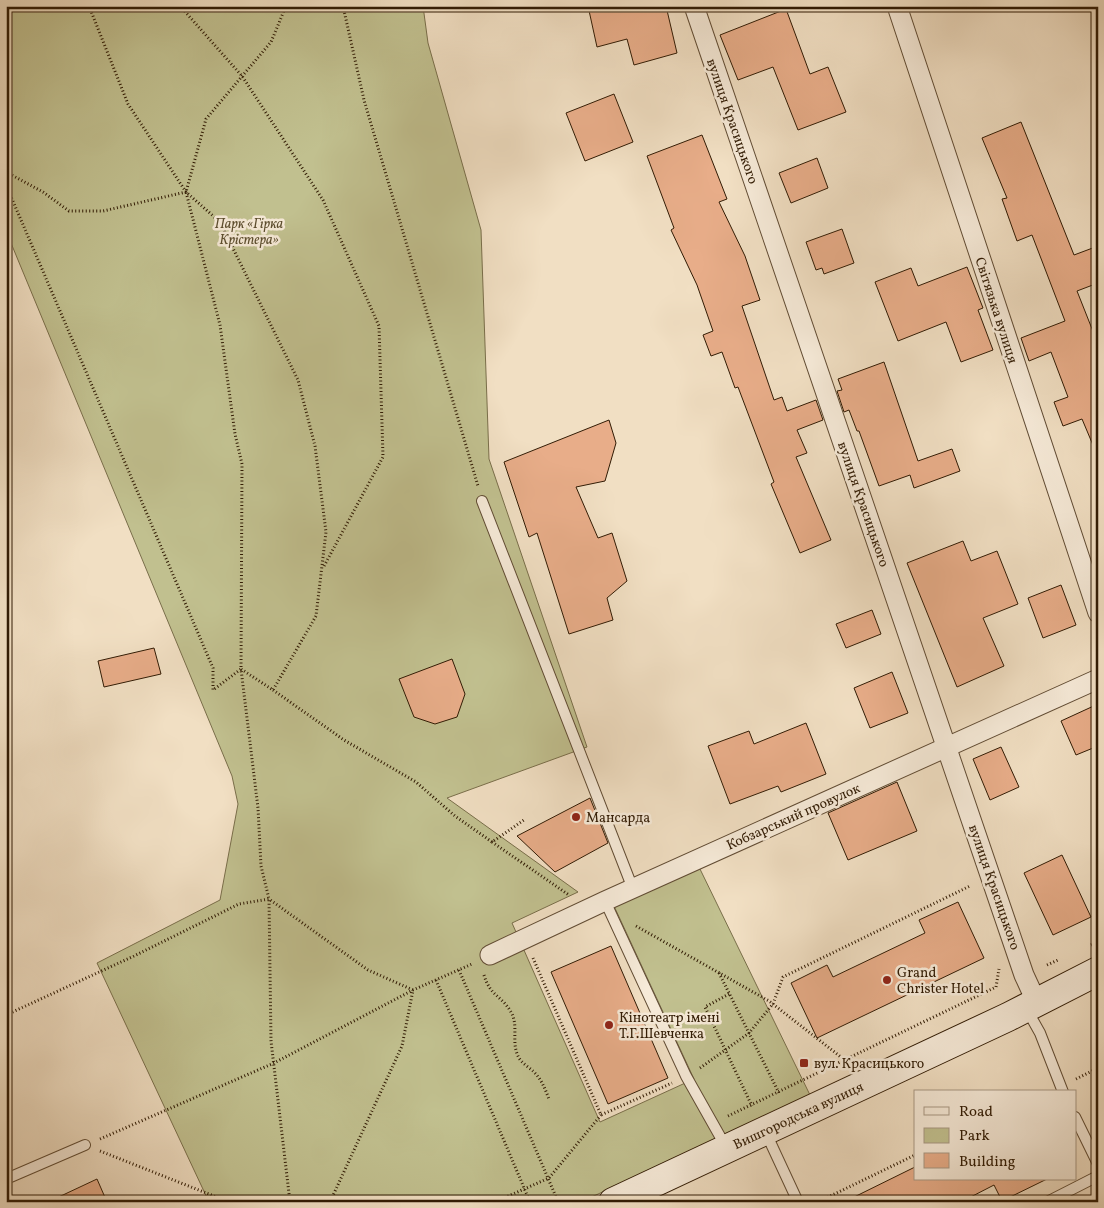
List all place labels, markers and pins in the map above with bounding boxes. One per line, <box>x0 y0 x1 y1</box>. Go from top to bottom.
place label: Мансарда <box>586 809 650 828</box>
marker: Мансарда <box>570 811 582 823</box>
place label: Grand Christer Hotel <box>897 964 984 999</box>
marker: Grand Christer Hotel <box>881 974 893 986</box>
place label: Кінотеатр імені Т.Г.Шевченка <box>619 1009 720 1044</box>
marker: Кінотеатр імені Т.Г.Шевченка <box>603 1019 615 1031</box>
place label: вул. Красицького <box>814 1055 924 1074</box>
marker: вул. Красицького <box>798 1057 810 1069</box>

